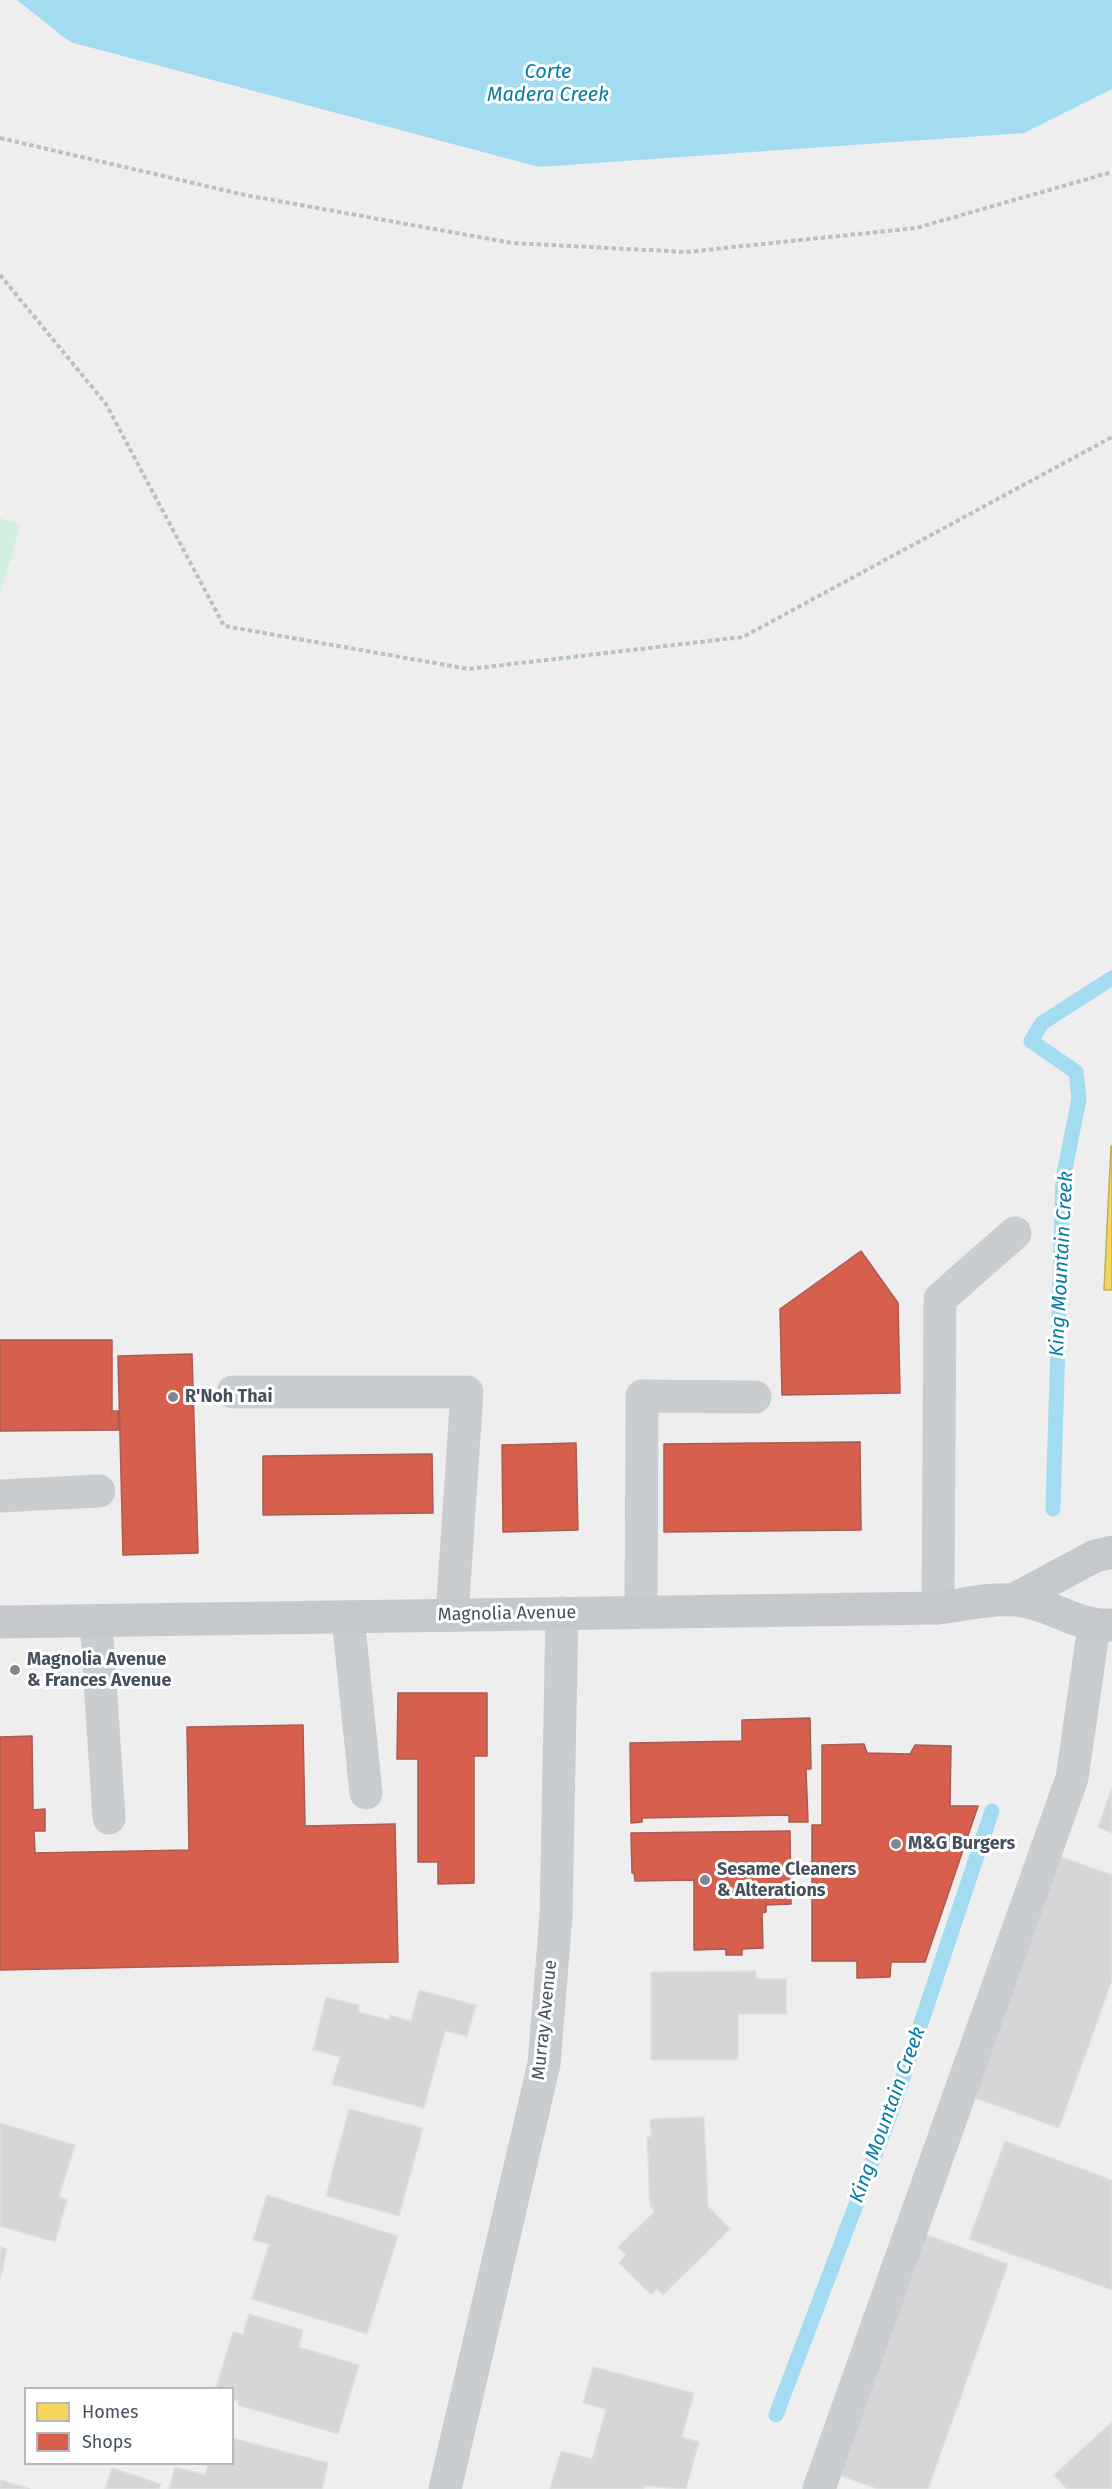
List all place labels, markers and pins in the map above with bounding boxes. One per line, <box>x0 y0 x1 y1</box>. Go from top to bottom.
place label: R'Noh Thai <box>185 1386 273 1408</box>
marker: R'Noh Thai <box>166 1390 180 1404</box>
place label: Magnolia Avenue & Frances Avenue <box>27 1649 171 1692</box>
marker: Magnolia Avenue & Frances Avenue <box>8 1663 22 1677</box>
place label: M&G Burgers <box>908 1833 1015 1855</box>
marker: M&G Burgers <box>889 1837 903 1851</box>
place label: Sesame Cleaners & Alterations <box>717 1859 856 1902</box>
marker: Sesame Cleaners & Alterations <box>698 1873 712 1887</box>

